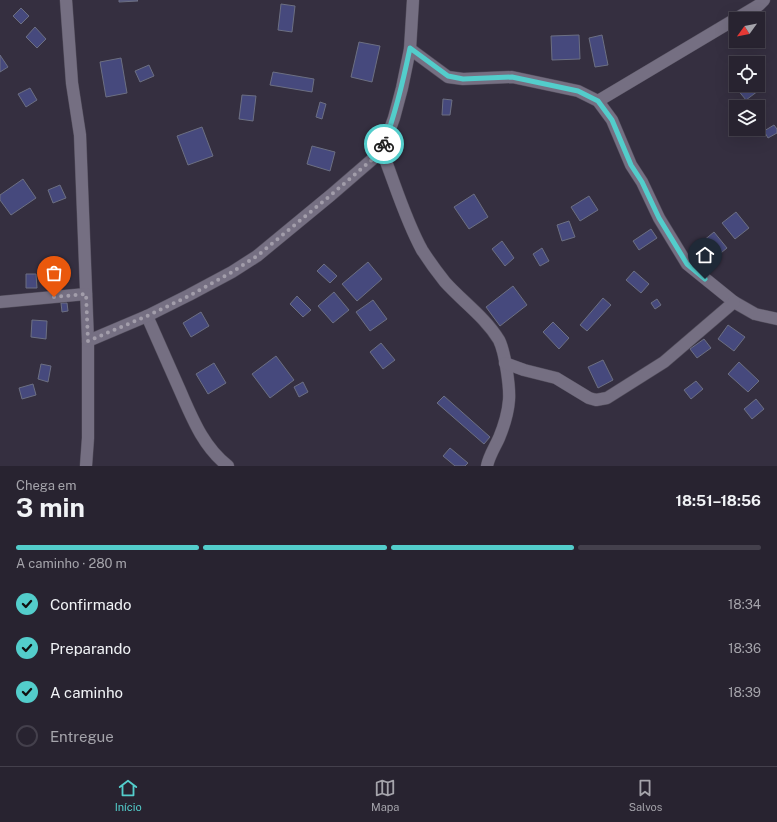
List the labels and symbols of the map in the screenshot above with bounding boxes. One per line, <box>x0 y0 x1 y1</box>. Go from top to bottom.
north arrow <box>729 12 765 48</box>
courier <box>364 124 404 164</box>
pin <box>688 238 722 279</box>
pin <box>37 256 71 297</box>

